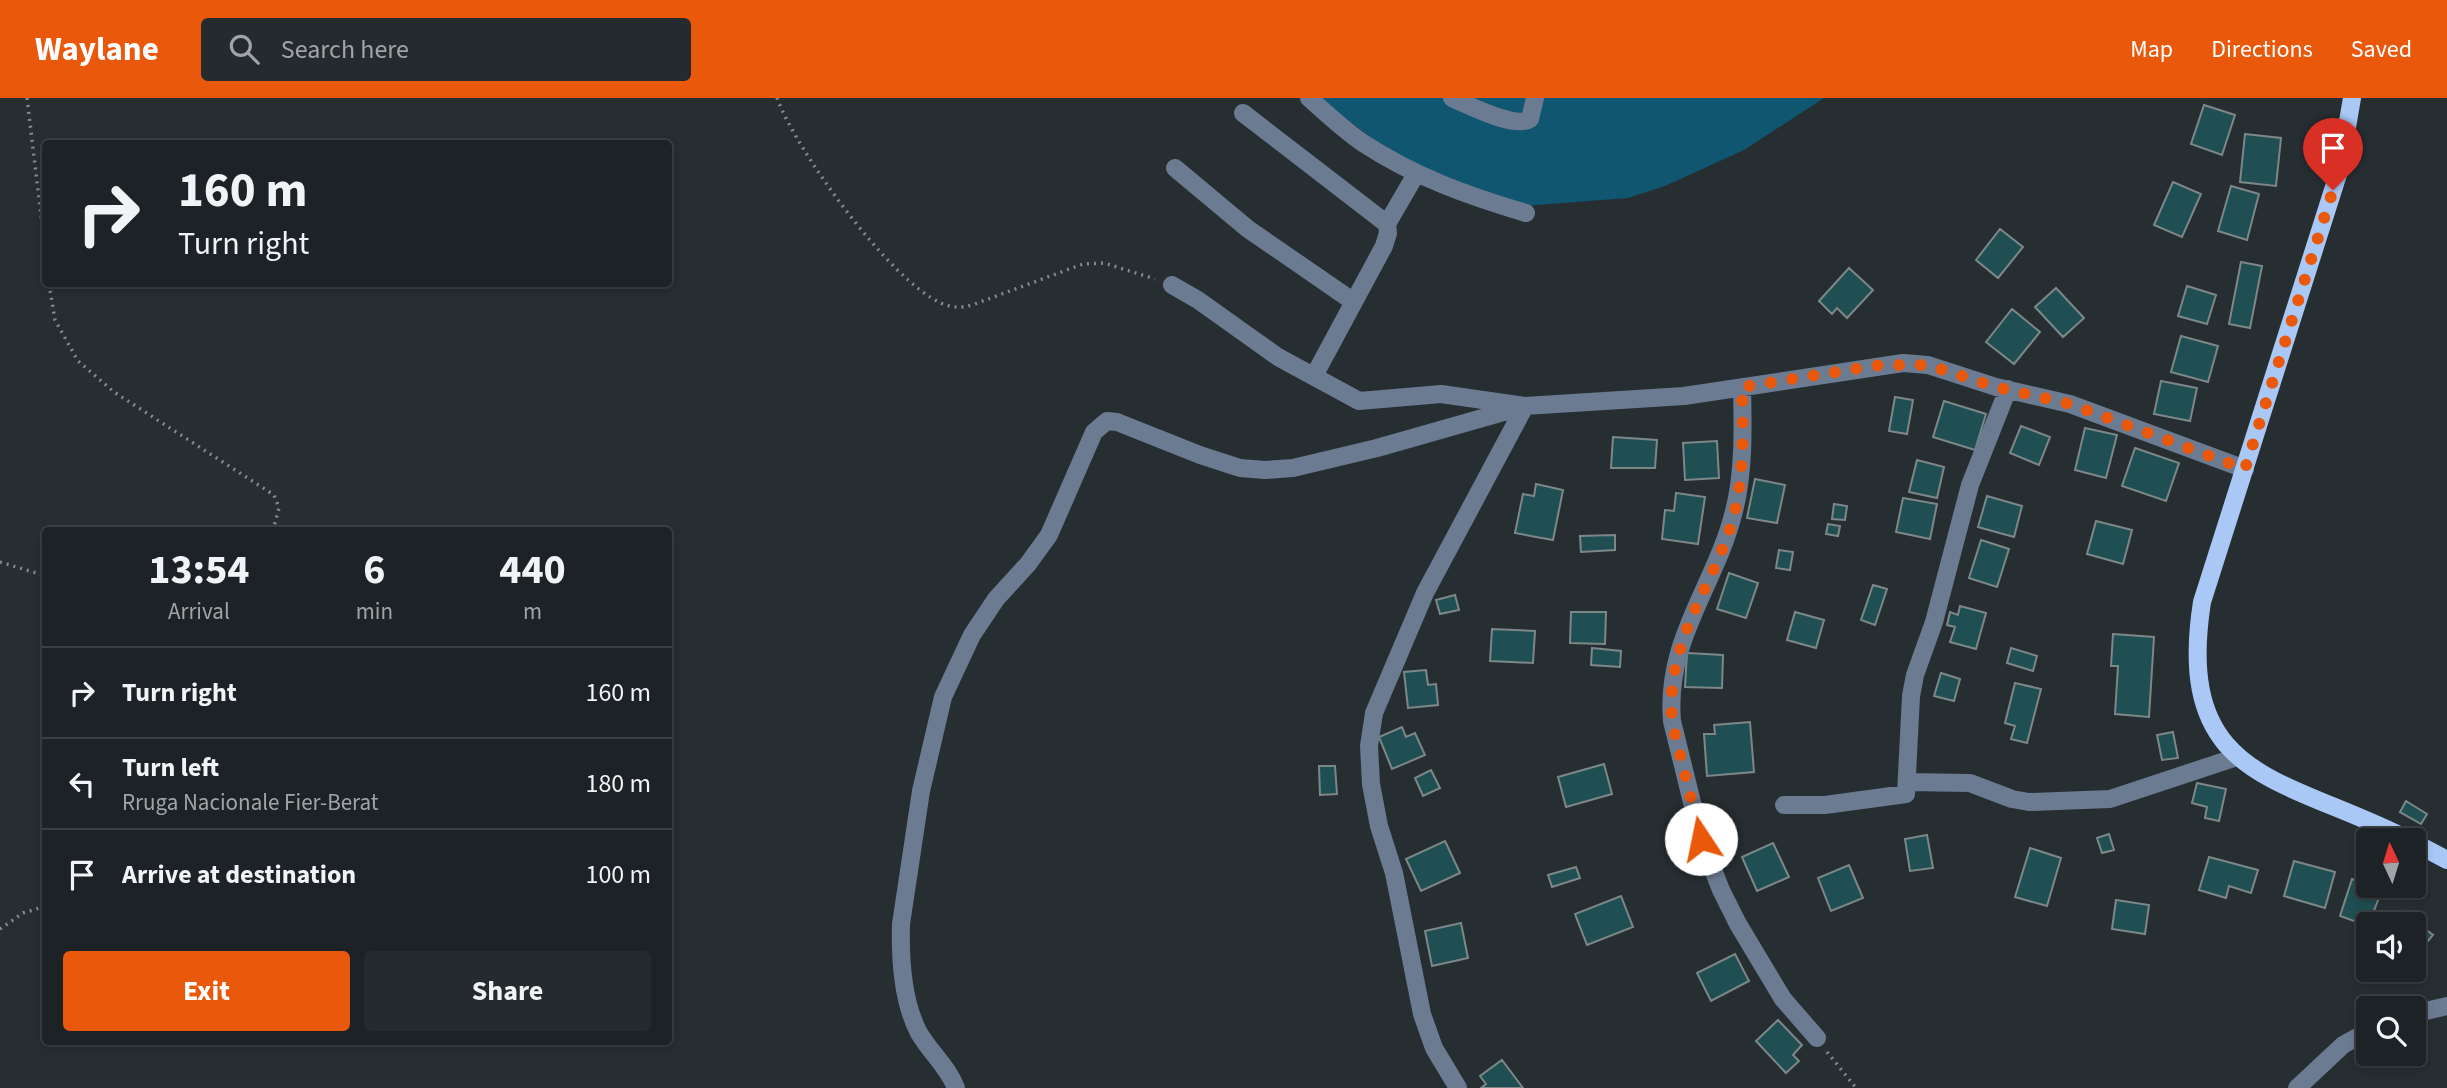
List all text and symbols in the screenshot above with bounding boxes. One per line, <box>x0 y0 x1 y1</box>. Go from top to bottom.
search box <box>201 18 691 81</box>
text: Waylane <box>35 26 159 73</box>
icon: search <box>225 30 263 68</box>
text: Search here <box>281 31 409 68</box>
text: Map <box>2130 32 2173 67</box>
text: Directions <box>2211 32 2313 67</box>
text: Saved <box>2351 32 2412 67</box>
pin <box>2303 118 2363 190</box>
icon: arrive <box>2314 129 2352 167</box>
text: 160 m <box>178 156 307 226</box>
icon: right <box>63 168 154 259</box>
text: Turn right <box>178 221 309 267</box>
text: 13:54 <box>148 540 250 600</box>
text: 6 <box>363 540 385 600</box>
text: 440 <box>499 540 566 600</box>
text: Arrival <box>168 595 230 628</box>
text: min <box>356 595 393 628</box>
text: m <box>523 595 542 628</box>
icon: right <box>63 674 101 712</box>
text: Turn right <box>122 674 237 711</box>
text: 160 m <box>585 674 651 711</box>
text: Turn left <box>122 749 219 786</box>
icon: left <box>63 765 101 803</box>
text: 180 m <box>585 765 651 802</box>
text: Rruga Nacionale Fier-Berat <box>122 786 379 819</box>
position arrow <box>1664 802 1738 876</box>
north arrow <box>2356 828 2426 898</box>
map controls <box>2356 828 2426 1066</box>
icon: arrive <box>63 856 101 894</box>
text: Arrive at destination <box>122 856 356 893</box>
text: 100 m <box>585 856 651 893</box>
button: sound <box>2356 912 2426 982</box>
button: Exit <box>63 951 350 1031</box>
button: Share <box>364 951 651 1031</box>
button: search <box>2356 996 2426 1066</box>

